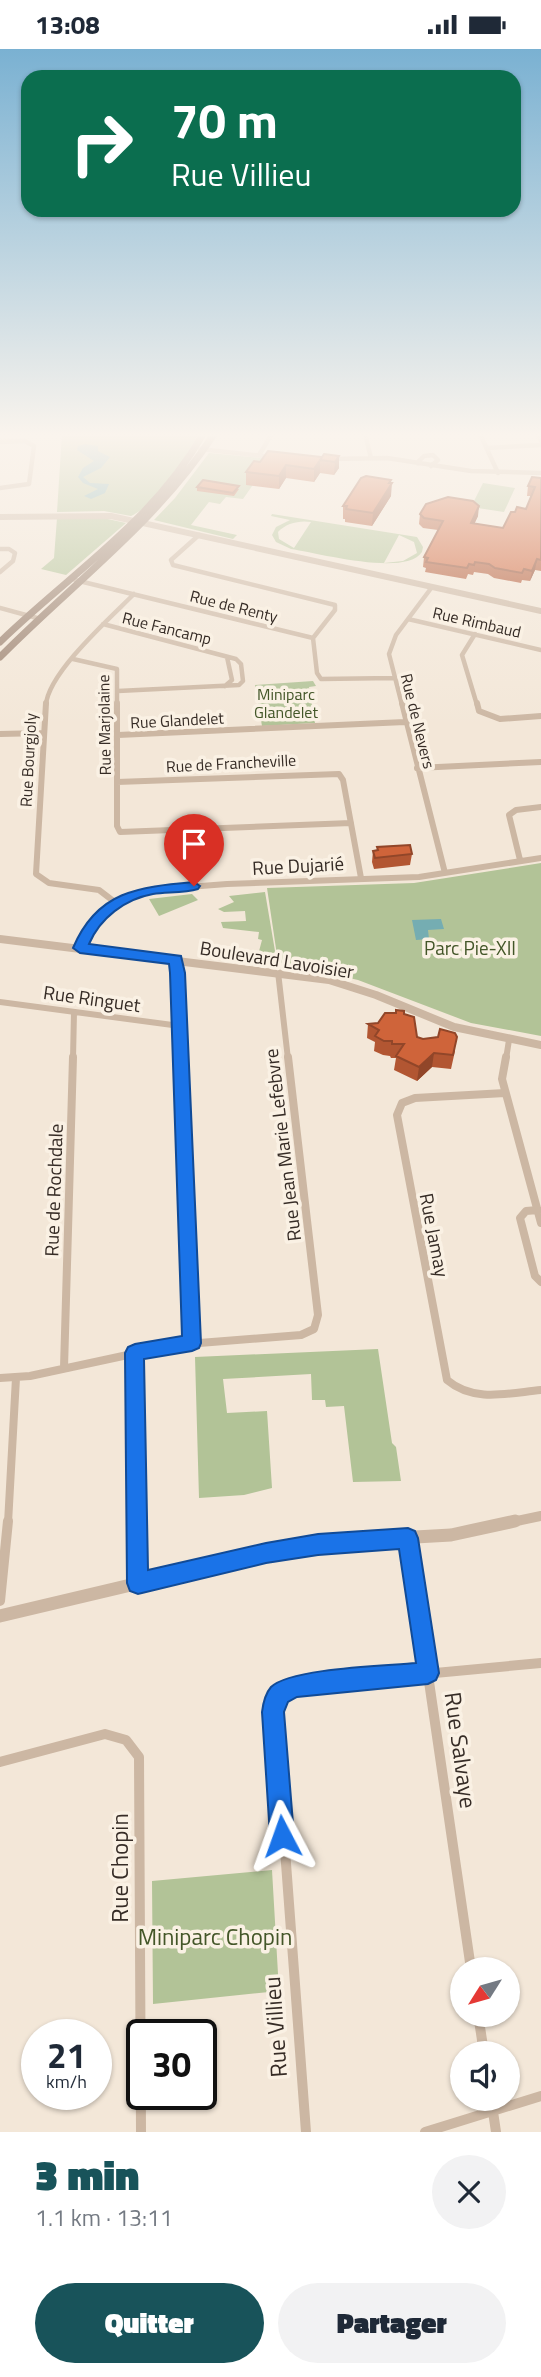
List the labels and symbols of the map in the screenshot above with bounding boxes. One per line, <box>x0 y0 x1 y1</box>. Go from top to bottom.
street label: Rue de Renty <box>188 584 281 629</box>
street label: Rue Rimbaud <box>430 600 524 644</box>
street label: Rue Fancamp <box>120 605 214 651</box>
street label: Rue de Nevers <box>395 671 441 771</box>
street label: Rue Marjolaine <box>91 674 117 776</box>
park label: Miniparc Glandelet <box>254 682 318 724</box>
street label: Rue Glandelet <box>129 706 225 734</box>
street label: Rue Bourgjoly <box>14 712 42 808</box>
street label: Rue de Francheville <box>165 748 297 778</box>
pin <box>164 814 224 886</box>
street label: Rue Dujarié <box>251 848 345 882</box>
street label: Boulevard Lavoisier <box>198 933 357 986</box>
park label: Parc Pie-XII <box>424 933 516 962</box>
street label: Rue Ringuet <box>42 977 143 1019</box>
street label: Rue Jean Marie Lefebvre <box>256 1047 308 1243</box>
street label: Rue de Rochdale <box>36 1123 70 1257</box>
street label: Rue Jamay <box>413 1191 457 1279</box>
street label: Rue Salvaye <box>436 1690 486 1810</box>
position arrow <box>245 1799 319 1873</box>
street label: Rue Chopin <box>102 1813 137 1923</box>
park label: Miniparc Chopin <box>138 1919 292 1954</box>
north arrow <box>450 1957 520 2027</box>
street label: Rue Villieu <box>254 1975 296 2079</box>
speed limit sign: 30 <box>126 2019 217 2110</box>

